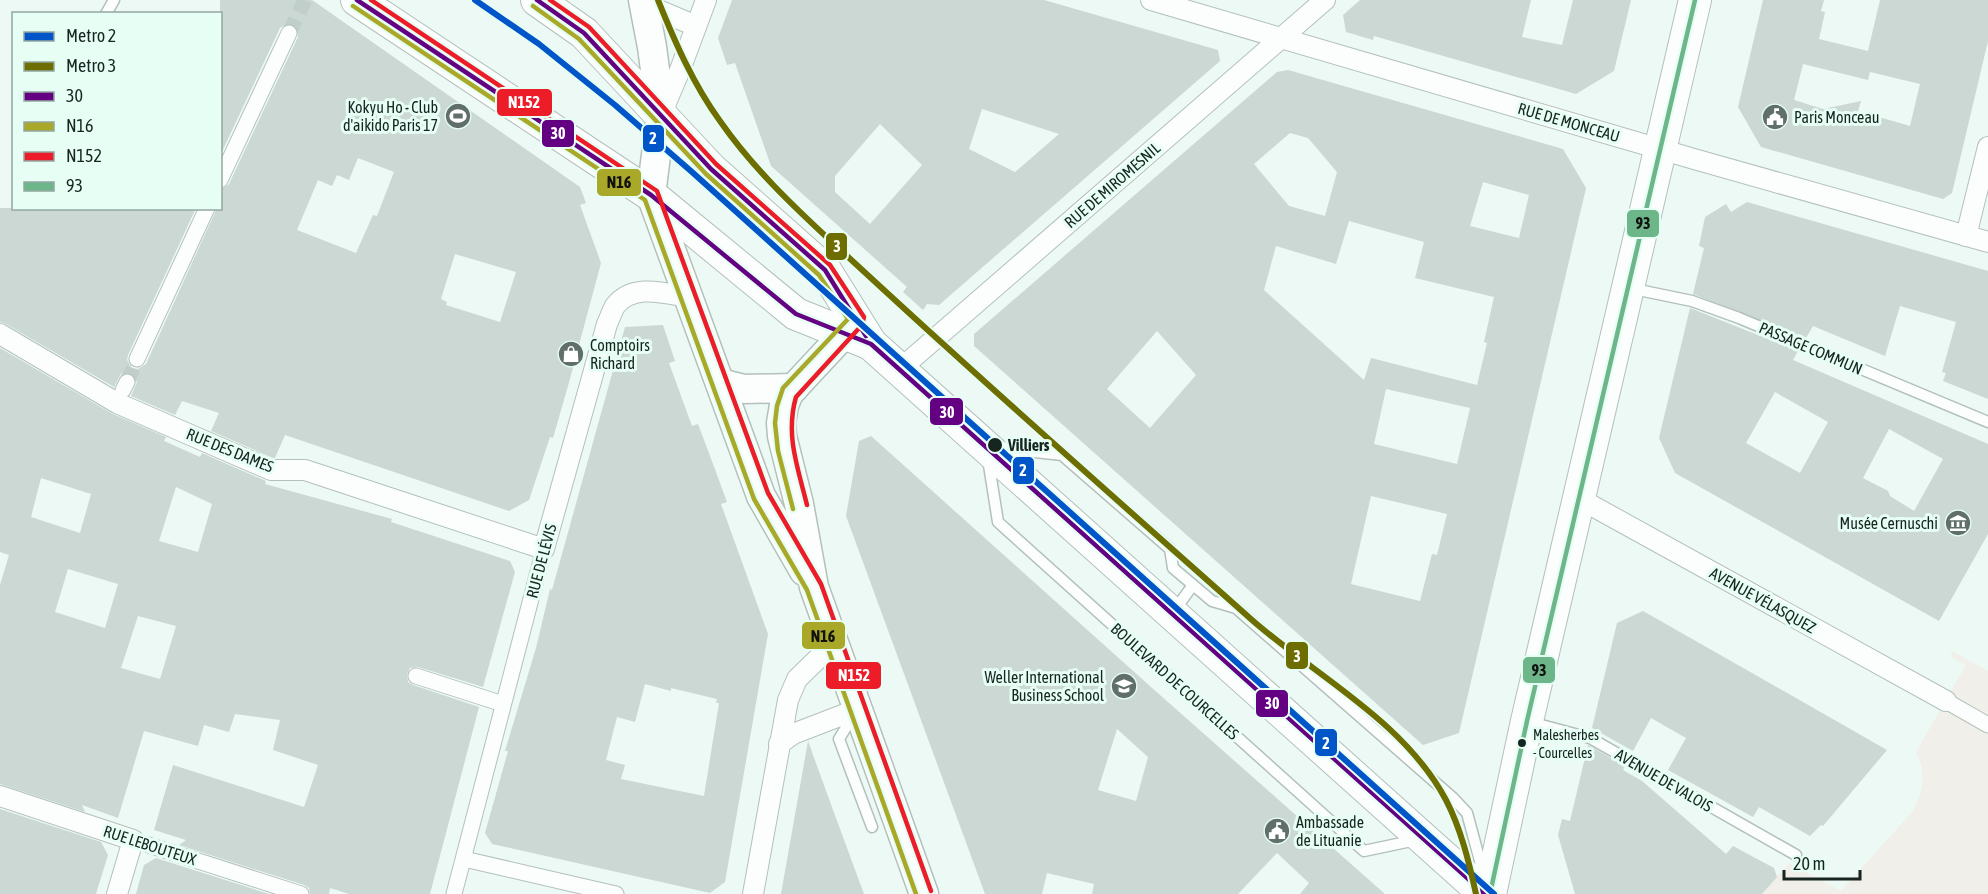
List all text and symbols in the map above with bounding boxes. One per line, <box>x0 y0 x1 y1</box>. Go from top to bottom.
legend <box>12 12 222 210</box>
text: Metro 2 <box>66 25 116 46</box>
text: Metro 3 <box>66 55 116 76</box>
text: 30 <box>66 85 83 106</box>
line badge: N152 <box>496 88 553 117</box>
text: N152 <box>508 93 540 111</box>
place label: Kokyu Ho - Club d'aikido Paris 17 <box>343 98 438 134</box>
street label: RUE DE MONCEAU <box>1516 99 1622 145</box>
sports icon: Kokyu Ho - Club d'aikido Paris 17 <box>443 101 473 131</box>
public building icon: Paris Monceau <box>1760 102 1790 132</box>
place label: Paris Monceau <box>1794 108 1880 126</box>
text: N16 <box>66 115 94 136</box>
line badge: 30 <box>541 119 575 148</box>
text: 30 <box>550 124 566 142</box>
line badge: 2 <box>642 124 665 153</box>
text: 2 <box>649 129 657 147</box>
street label: RUE DE MIROMESNIL <box>1061 138 1164 231</box>
text: N152 <box>66 145 102 166</box>
line badge: N16 <box>596 168 642 197</box>
text: N16 <box>607 173 632 191</box>
text: 93 <box>66 175 83 196</box>
line badge: 93 <box>1626 209 1660 238</box>
text: 93 <box>1635 214 1651 232</box>
line badge: 3 <box>825 232 848 261</box>
text: 3 <box>833 237 841 255</box>
street label: PASSAGE COMMUN <box>1757 318 1865 378</box>
place label: Comptoirs Richard <box>590 336 650 372</box>
shop icon: Comptoirs Richard <box>556 339 586 369</box>
line badge: 30 <box>929 397 964 426</box>
text: 30 <box>939 403 955 421</box>
street label: RUE DES DAMES <box>184 424 276 476</box>
marker: Villiers <box>986 436 1004 454</box>
place label: Villiers <box>1007 436 1050 454</box>
line badge: 2 <box>1012 456 1035 485</box>
text: 2 <box>1019 461 1027 479</box>
museum icon: Musée Cernuschi <box>1943 508 1973 538</box>
place label: Musée Cernuschi <box>1840 514 1938 532</box>
street label: RUE DE LÉVIS <box>522 522 560 600</box>
street label: AVENUE VÉLASQUEZ <box>1707 563 1819 637</box>
street label: BOULEVARD DE COURCELLES <box>1108 619 1243 743</box>
line badge: N16 <box>801 621 846 650</box>
text: N16 <box>811 627 836 645</box>
line badge: 3 <box>1285 641 1309 670</box>
text: 3 <box>1293 647 1301 665</box>
line badge: 93 <box>1522 656 1556 684</box>
line badge: N152 <box>825 661 882 690</box>
text: 93 <box>1531 661 1547 679</box>
text: N152 <box>838 666 870 684</box>
place label: Weller International Business School <box>984 668 1105 704</box>
school or university icon: Weller International Business School <box>1109 671 1139 701</box>
line badge: 30 <box>1255 689 1289 718</box>
text: 30 <box>1264 694 1280 712</box>
place label: Malesherbes - Courcelles <box>1533 727 1599 761</box>
line badge: 2 <box>1314 728 1338 757</box>
text: 2 <box>1322 734 1330 752</box>
marker: Malesherbes - Courcelles <box>1516 737 1528 749</box>
street label: AVENUE DE VALOIS <box>1612 745 1716 815</box>
place label: Ambassade de Lituanie <box>1296 813 1364 849</box>
public building icon: Ambassade de Lituanie <box>1262 816 1292 846</box>
street label: RUE LEBOUTEUX <box>101 822 199 869</box>
scale bar <box>1784 843 1860 881</box>
text: 20 m <box>1793 853 1825 874</box>

